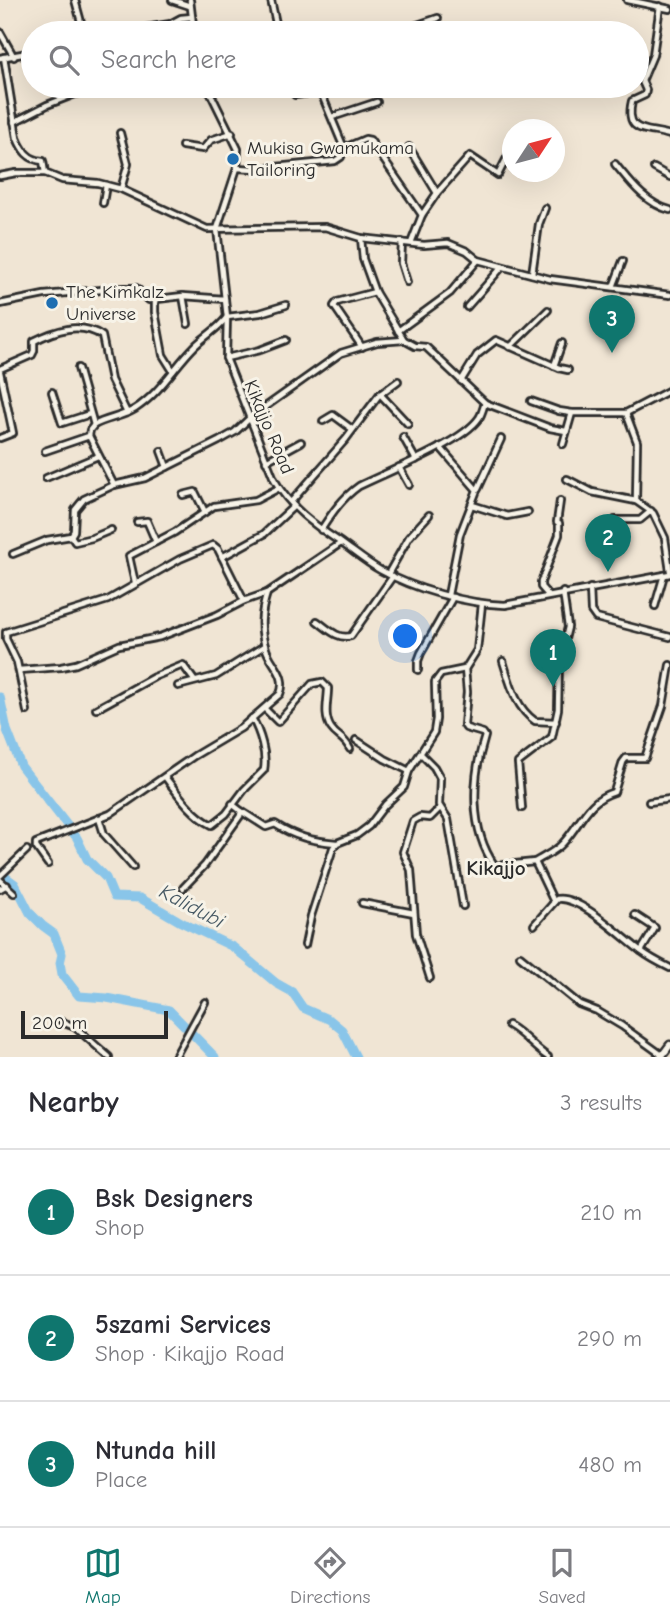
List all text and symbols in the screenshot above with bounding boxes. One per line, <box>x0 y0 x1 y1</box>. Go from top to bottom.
search box <box>21 21 649 98</box>
icon: search <box>45 41 83 79</box>
text: Search here <box>101 45 236 75</box>
north arrow <box>502 119 565 182</box>
place label: Mukisa Gwamukama Tailoring <box>247 137 414 181</box>
marker: Mukisa Gwamukama Tailoring <box>225 151 241 167</box>
place label: The Kimkalz Universe <box>66 281 164 325</box>
marker: The Kimkalz Universe <box>44 295 60 311</box>
pin: 3 <box>589 295 635 353</box>
street label: Kikajjo Road <box>239 377 299 477</box>
pin: 2 <box>585 514 631 572</box>
your location <box>388 619 422 653</box>
pin: 1 <box>530 629 576 687</box>
district label: Kikajjo <box>466 856 526 880</box>
water label: Kalidubi <box>155 879 229 933</box>
scale bar <box>21 1008 168 1040</box>
text: 200 m <box>32 1012 87 1034</box>
text: Nearby <box>28 1085 119 1120</box>
text: 3 results <box>560 1089 642 1116</box>
text: Bsk Designers <box>95 1184 253 1214</box>
text: 1 <box>46 1199 56 1226</box>
text: 210 m <box>580 1199 642 1226</box>
text: Shop <box>95 1214 144 1241</box>
text: 5szami Services <box>95 1310 271 1340</box>
text: 2 <box>45 1325 57 1352</box>
text: 290 m <box>577 1325 642 1352</box>
text: Shop · Kikajjo Road <box>95 1340 285 1367</box>
text: Ntunda hill <box>95 1436 216 1466</box>
text: 3 <box>45 1451 57 1478</box>
text: 480 m <box>578 1451 642 1478</box>
text: Place <box>95 1466 147 1493</box>
tab: Map <box>84 1544 122 1608</box>
tab: Directions <box>290 1544 370 1608</box>
tab: Saved <box>539 1544 586 1608</box>

